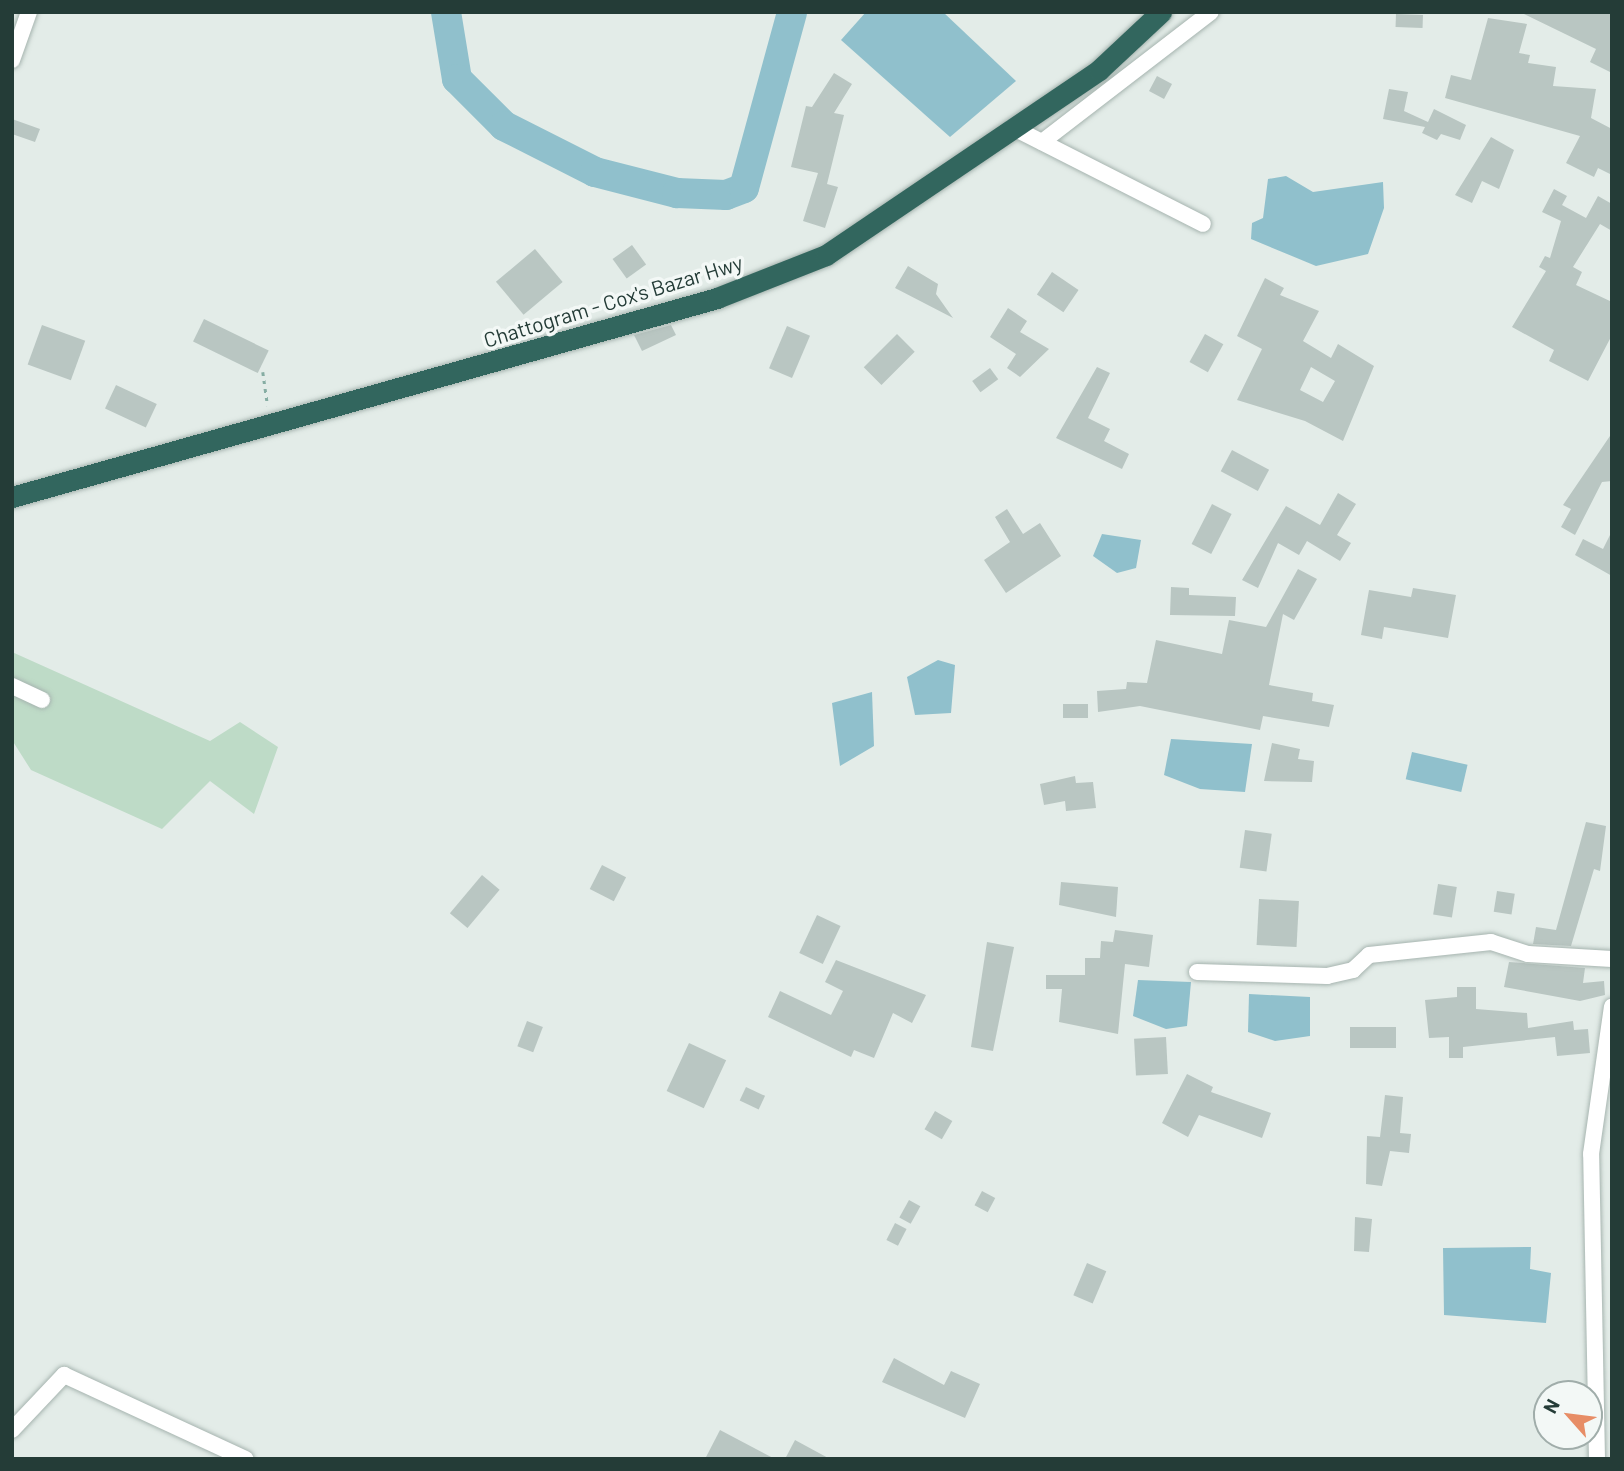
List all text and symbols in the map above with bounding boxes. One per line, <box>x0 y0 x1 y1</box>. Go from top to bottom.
street label: Chattogram - Cox's Bazar Hwy <box>480 250 746 352</box>
north arrow <box>1533 1380 1603 1450</box>
text: N <box>1538 1395 1564 1417</box>

